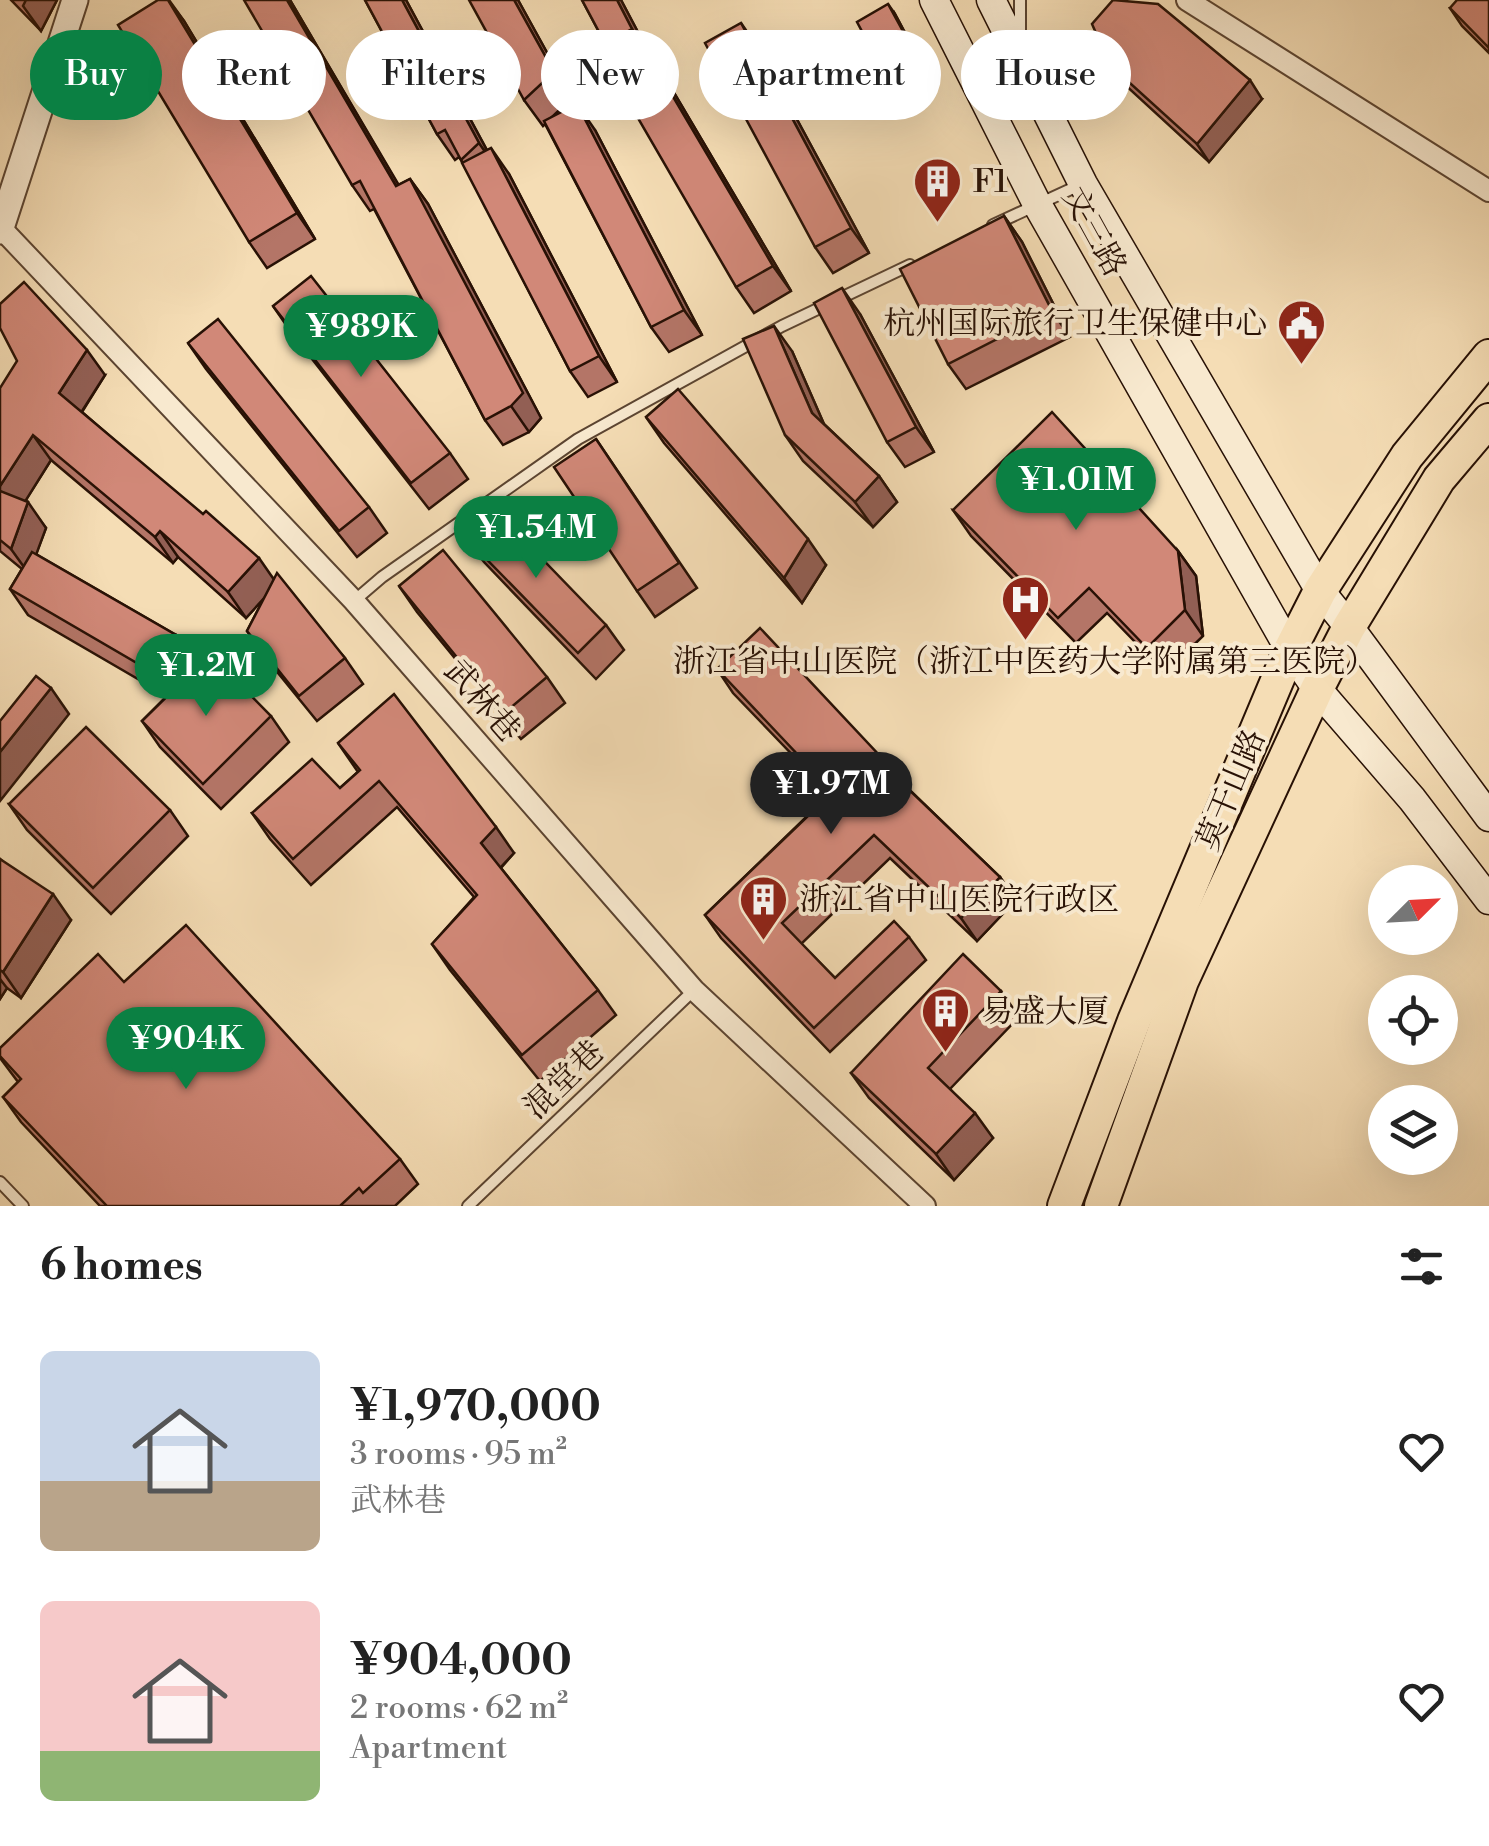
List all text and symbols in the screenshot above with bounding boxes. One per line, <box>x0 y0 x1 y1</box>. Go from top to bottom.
chip: Buy <box>30 30 162 120</box>
chip: Rent <box>182 30 326 120</box>
chip: Filters <box>346 30 521 120</box>
chip: New <box>541 30 679 120</box>
chip: Apartment <box>699 30 941 120</box>
chip: House <box>961 30 1131 120</box>
building icon: F1 <box>912 156 964 224</box>
place label: F1 <box>973 162 1008 202</box>
street label: 文三路 <box>1053 180 1135 284</box>
pin: ¥989K <box>291 295 431 380</box>
public building icon: 杭州国际旅行卫生保健中心 <box>1276 298 1328 366</box>
place label: 杭州国际旅行卫生保健中心 <box>883 304 1267 344</box>
text: ¥989K <box>305 307 417 347</box>
pin: ¥1.01M <box>995 448 1157 533</box>
text: ¥1.01M <box>1018 460 1134 500</box>
pin: ¥1.54M <box>455 496 617 581</box>
text: ¥1.54M <box>476 508 596 548</box>
hospital icon: 浙江省中山医院（浙江中医药大学附属第三医院） <box>999 574 1051 642</box>
pin: ¥1.2M <box>136 634 276 719</box>
place label: 浙江省中山医院（浙江中医药大学附属第三医院） <box>673 642 1377 682</box>
text: ¥1.2M <box>157 646 255 686</box>
street label: 武林巷 <box>435 652 529 750</box>
street label: 莫干山路 <box>1188 723 1274 857</box>
pin: ¥1.97M <box>750 752 912 837</box>
text: ¥1.97M <box>772 764 890 804</box>
north arrow <box>1368 865 1458 955</box>
map controls <box>1368 865 1458 1175</box>
building icon: 浙江省中山医院行政区 <box>738 874 790 942</box>
place label: 浙江省中山医院行政区 <box>799 880 1119 920</box>
button: locate <box>1368 975 1458 1065</box>
building icon: 易盛大厦 <box>920 986 972 1054</box>
place label: 易盛大厦 <box>981 992 1109 1032</box>
pin: ¥904K <box>116 1007 256 1092</box>
text: ¥904K <box>128 1019 244 1059</box>
street label: 混堂巷 <box>516 1032 612 1128</box>
button: layers <box>1368 1085 1458 1175</box>
icon: filters <box>1394 1239 1449 1294</box>
text: 6 homes <box>40 1240 203 1293</box>
text: ¥1,970,000 <box>350 1381 601 1434</box>
icon: home <box>120 1391 240 1511</box>
icon: heart <box>1394 1424 1449 1479</box>
text: 3 rooms · 95 m² <box>350 1434 567 1474</box>
text: 武林巷 <box>350 1481 446 1521</box>
text: ¥904,000 <box>350 1635 572 1688</box>
icon: home <box>120 1641 240 1761</box>
icon: heart <box>1394 1674 1449 1729</box>
text: 2 rooms · 62 m² <box>350 1688 568 1728</box>
text: Apartment <box>350 1728 507 1768</box>

